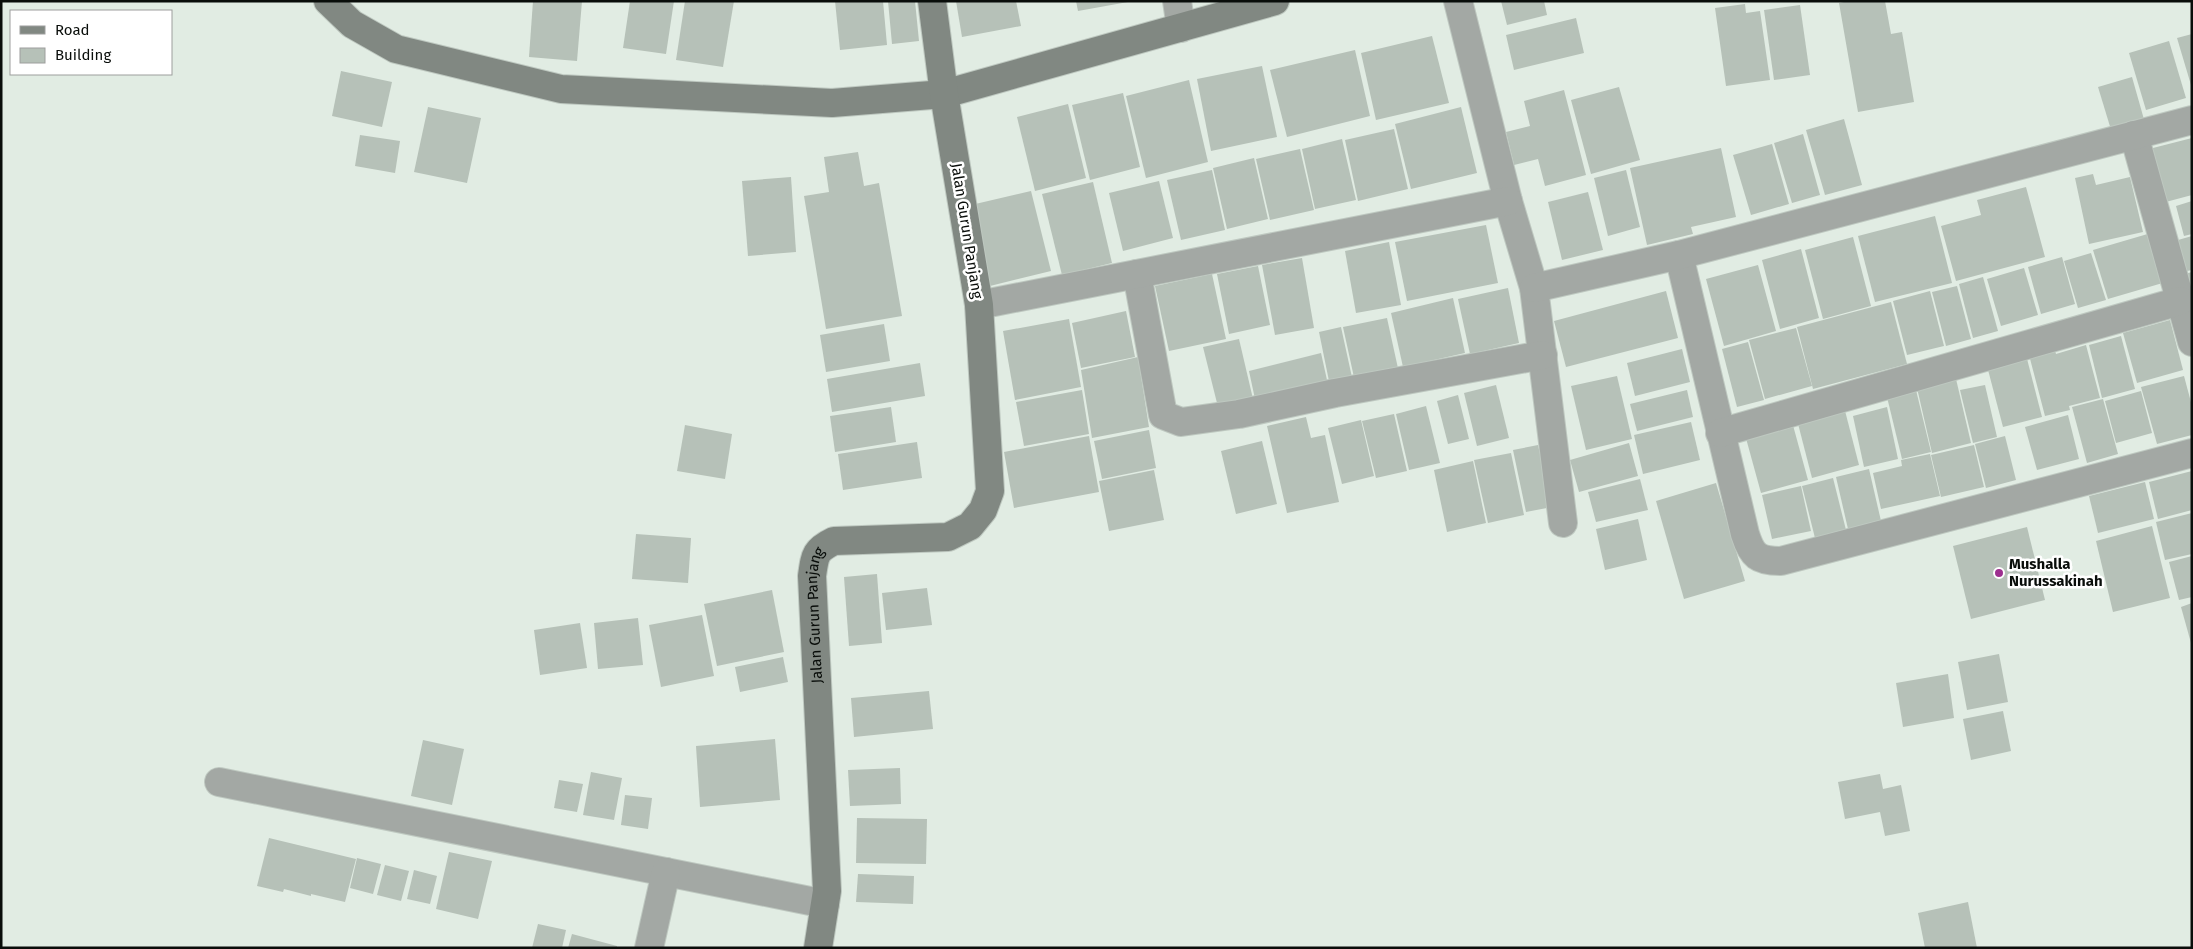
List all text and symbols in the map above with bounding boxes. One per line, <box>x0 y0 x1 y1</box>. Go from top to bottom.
legend <box>10 10 172 75</box>
text: Road <box>55 21 90 39</box>
text: Building <box>55 46 111 64</box>
street label: Jalan Gurun Panjang <box>947 162 987 300</box>
street label: Jalan Gurun Panjang <box>803 543 828 684</box>
place label: Mushalla Nurussakinah <box>2009 555 2103 590</box>
marker: Mushalla Nurussakinah <box>1993 567 2005 579</box>

